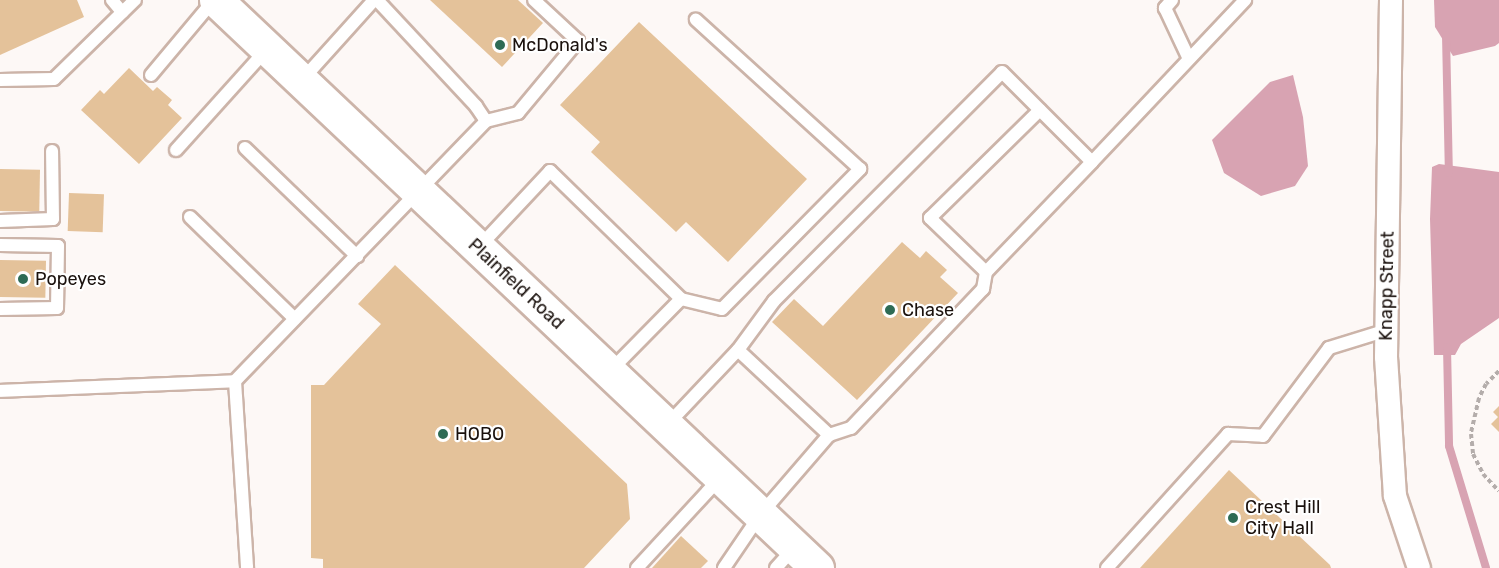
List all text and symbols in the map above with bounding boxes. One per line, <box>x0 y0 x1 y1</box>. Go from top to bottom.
place label: McDonald's <box>512 34 608 56</box>
marker: McDonald's <box>493 38 507 52</box>
street label: Knapp Street <box>1375 231 1399 341</box>
street label: Plainfield Road <box>464 234 568 334</box>
place label: Popeyes <box>35 268 106 290</box>
marker: Popeyes <box>16 272 30 286</box>
place label: Chase <box>902 299 954 321</box>
marker: Chase <box>883 303 897 317</box>
place label: HOBO <box>455 423 504 445</box>
marker: HOBO <box>436 427 450 441</box>
place label: Crest Hill City Hall <box>1245 497 1320 540</box>
marker: Crest Hill City Hall <box>1226 511 1240 525</box>

